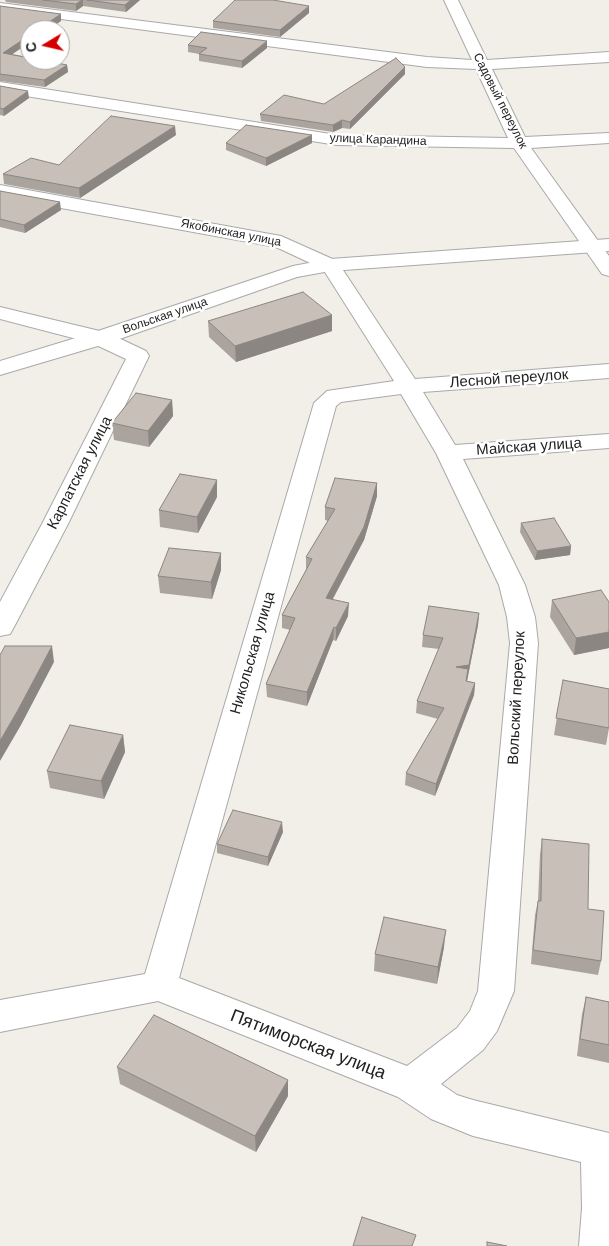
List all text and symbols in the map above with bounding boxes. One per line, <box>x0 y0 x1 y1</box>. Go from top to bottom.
north arrow <box>20 20 70 70</box>
text: С <box>22 41 40 53</box>
street label: Садовый переулок <box>470 51 530 151</box>
street label: улица Карандина <box>329 131 427 149</box>
street label: Якобинская улица <box>180 216 282 250</box>
street label: Вольская улица <box>121 295 209 337</box>
street label: Лесной переулок <box>449 366 569 392</box>
street label: Карпатская улица <box>44 413 116 533</box>
street label: Майская улица <box>476 434 582 460</box>
street label: Никольская улица <box>227 590 279 716</box>
street label: Вольский переулок <box>505 631 529 765</box>
street label: Пятиморская улица <box>227 1005 389 1085</box>

